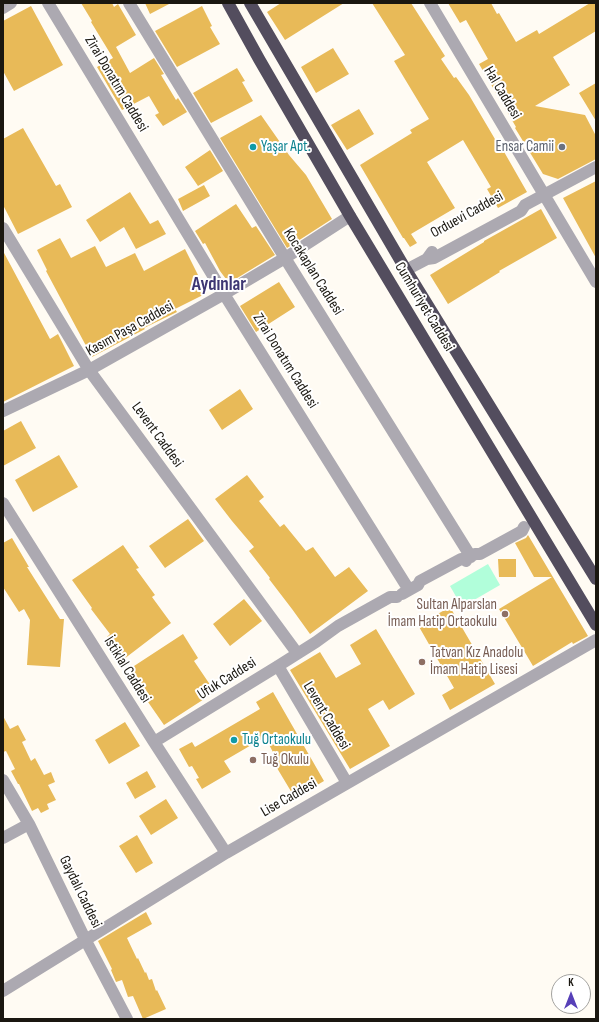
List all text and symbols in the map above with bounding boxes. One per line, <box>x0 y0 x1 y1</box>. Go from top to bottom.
street label: Zirai Donatım Caddesi <box>80 33 152 135</box>
street label: Hal Caddesi <box>479 63 525 123</box>
place label: Yaşar Apt. <box>261 138 311 156</box>
place label: Ensar Camii <box>496 138 554 156</box>
marker: Yaşar Apt. <box>248 142 258 152</box>
marker: Ensar Camii <box>557 142 567 152</box>
street label: Orduevi Caddesi <box>427 188 507 242</box>
street label: Kocakaplan Caddesi <box>279 225 347 319</box>
street label: Cumhuriyet Caddesi <box>390 259 458 355</box>
district label: Aydınlar <box>192 274 246 296</box>
street label: Kasım Paşa Caddesi <box>83 297 177 361</box>
street label: Zirai Donatım Caddesi <box>249 310 321 412</box>
street label: Levent Caddesi <box>127 399 187 471</box>
place label: Sultan Alparslan İmam Hatip Ortaokulu <box>388 596 497 631</box>
marker: Sultan Alparslan İmam Hatip Ortaokulu <box>500 609 510 619</box>
street label: İstiklal Caddesi <box>100 634 154 706</box>
place label: Tatvan Kız Anadolu İmam Hatip Lisesi <box>430 644 523 679</box>
street label: Ufuk Caddesi <box>194 654 260 704</box>
marker: Tatvan Kız Anadolu İmam Hatip Lisesi <box>417 657 427 667</box>
street label: Levent Caddesi <box>299 679 353 753</box>
place label: Tuğ Ortaokulu <box>242 731 311 749</box>
marker: Tuğ Ortaokulu <box>229 735 239 745</box>
place label: Tuğ Okulu <box>261 751 309 769</box>
marker: Tuğ Okulu <box>248 755 258 765</box>
street label: Lise Caddesi <box>258 775 320 821</box>
street label: Gaydalı Caddesi <box>55 853 105 931</box>
north arrow <box>551 974 591 1014</box>
text: K <box>568 976 574 989</box>

